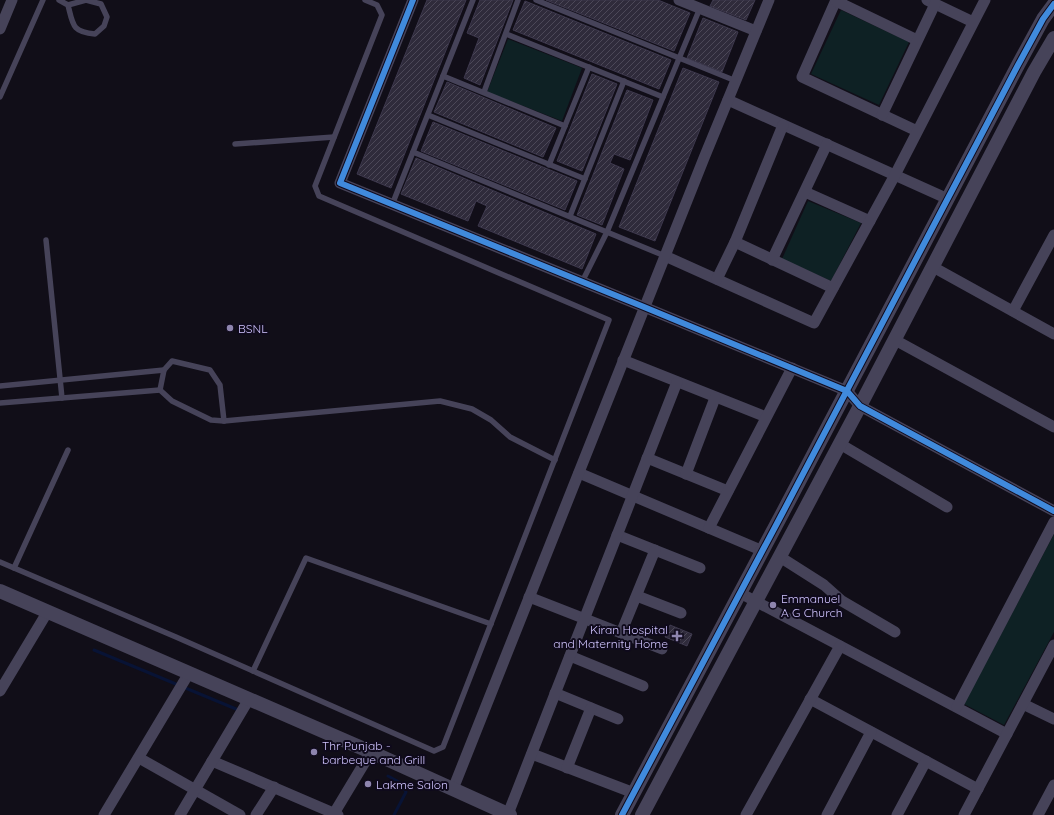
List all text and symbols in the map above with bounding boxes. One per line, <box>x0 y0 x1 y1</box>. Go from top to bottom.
place label: BSNL <box>238 321 268 336</box>
marker: BSNL <box>225 323 235 333</box>
place label: Emmanuel A G Church <box>781 591 843 620</box>
marker: Emmanuel A G Church <box>768 600 778 610</box>
place label: Kiran Hospital and Maternity Home <box>553 622 668 651</box>
marker: Kiran Hospital and Maternity Home <box>671 630 683 642</box>
place label: Thr Punjab - barbeque and Grill <box>322 738 425 767</box>
marker: Thr Punjab - barbeque and Grill <box>309 747 319 757</box>
place label: Lakme Salon <box>376 777 448 792</box>
marker: Lakme Salon <box>363 779 373 789</box>

